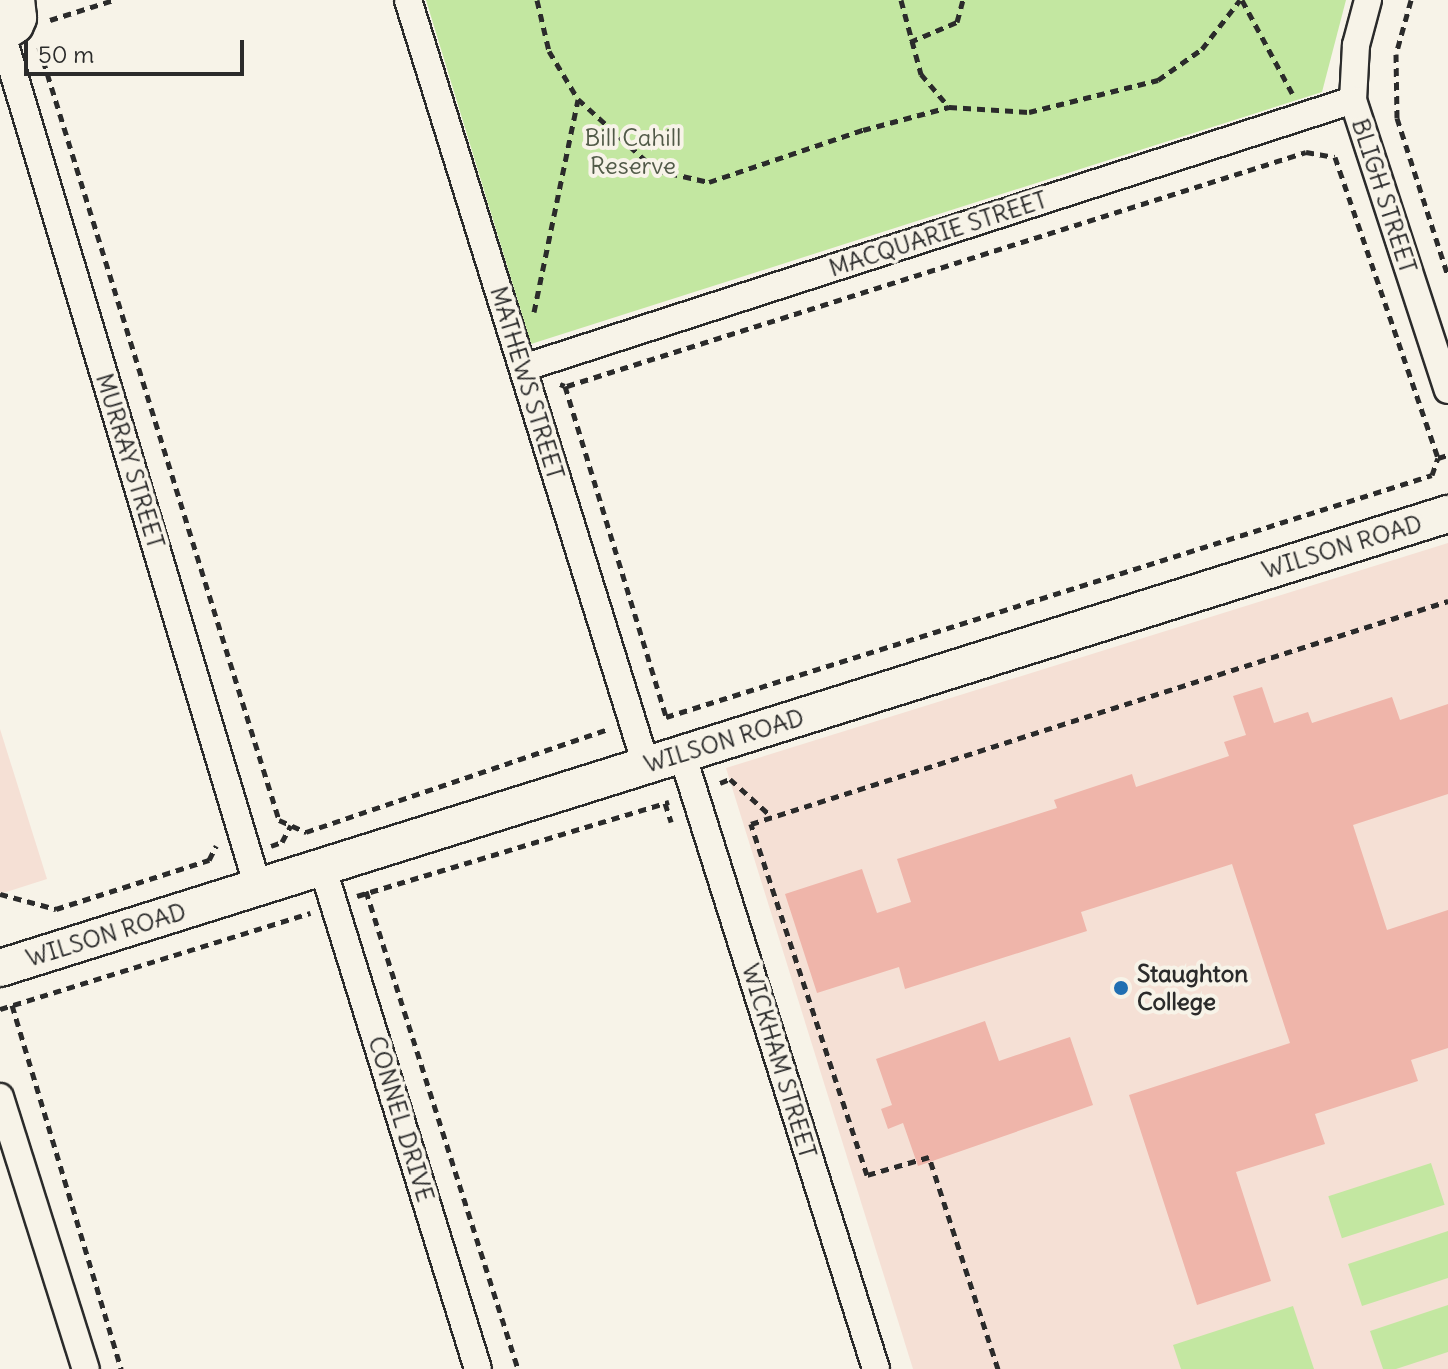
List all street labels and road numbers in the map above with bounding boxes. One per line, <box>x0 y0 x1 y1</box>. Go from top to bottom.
street label: BLIGH STREET <box>1345 115 1423 277</box>
street label: MACQUARIE STREET <box>825 185 1051 283</box>
street label: MATHEWS STREET <box>484 283 570 483</box>
street label: MURRAY STREET <box>90 370 170 552</box>
street label: WILSON ROAD <box>1259 509 1425 585</box>
street label: WILSON ROAD <box>641 703 807 779</box>
street label: WILSON ROAD <box>23 897 189 973</box>
street label: WICKHAM STREET <box>736 960 822 1162</box>
street label: CONNEL DRIVE <box>362 1033 440 1205</box>

